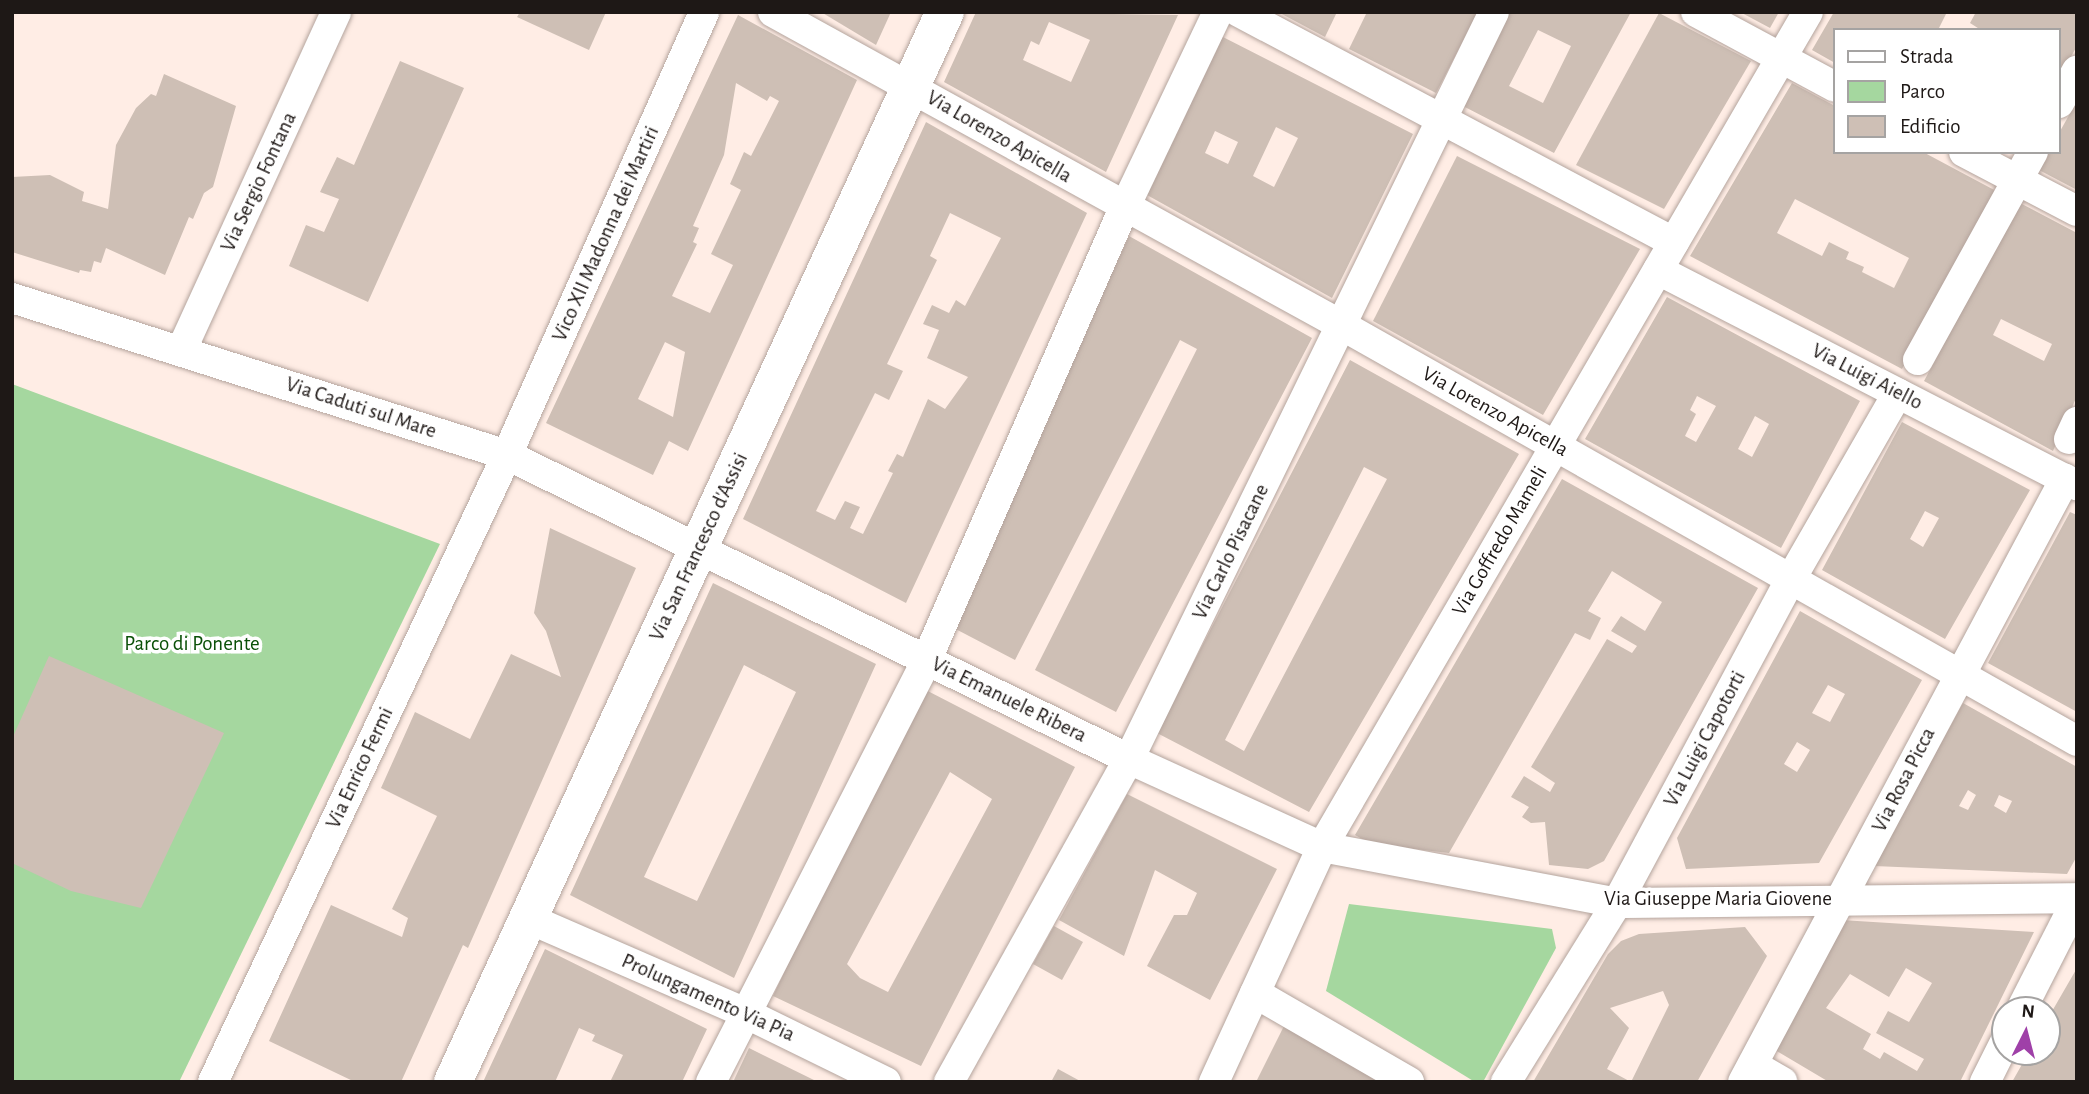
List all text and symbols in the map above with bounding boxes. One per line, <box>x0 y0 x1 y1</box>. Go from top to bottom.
legend <box>1834 28 2061 154</box>
text: Strada <box>1900 46 1953 67</box>
text: Parco <box>1900 81 1945 102</box>
street label: Via Lorenzo Apicella <box>922 85 1076 189</box>
street label: Via Sergio Fontana <box>216 108 302 256</box>
text: Edificio <box>1900 116 1961 137</box>
street label: Vico XII Madonna dei Martiri <box>547 122 665 346</box>
street label: Via Luigi Aiello <box>1807 338 1927 416</box>
street label: Via Lorenzo Apicella <box>1417 361 1573 463</box>
street label: Via Caduti sul Mare <box>282 372 440 444</box>
street label: Via San Francesco d'Assisi <box>644 449 754 645</box>
street label: Via Goffredo Mameli <box>1447 462 1553 620</box>
street label: Via Carlo Pisacane <box>1187 480 1275 624</box>
park label: Parco di Ponente <box>124 631 260 657</box>
street label: Via Emanuele Ribera <box>927 652 1091 748</box>
street label: Via Luigi Capotorti <box>1659 667 1751 811</box>
street label: Via Enrico Fermi <box>321 703 399 833</box>
street label: Via Rosa Picca <box>1867 724 1941 836</box>
street label: Via Giuseppe Maria Giovene <box>1604 886 1832 912</box>
street label: Prolungamento Via Pia <box>617 948 799 1048</box>
north arrow <box>1991 996 2061 1066</box>
text: N <box>2020 1001 2036 1022</box>

